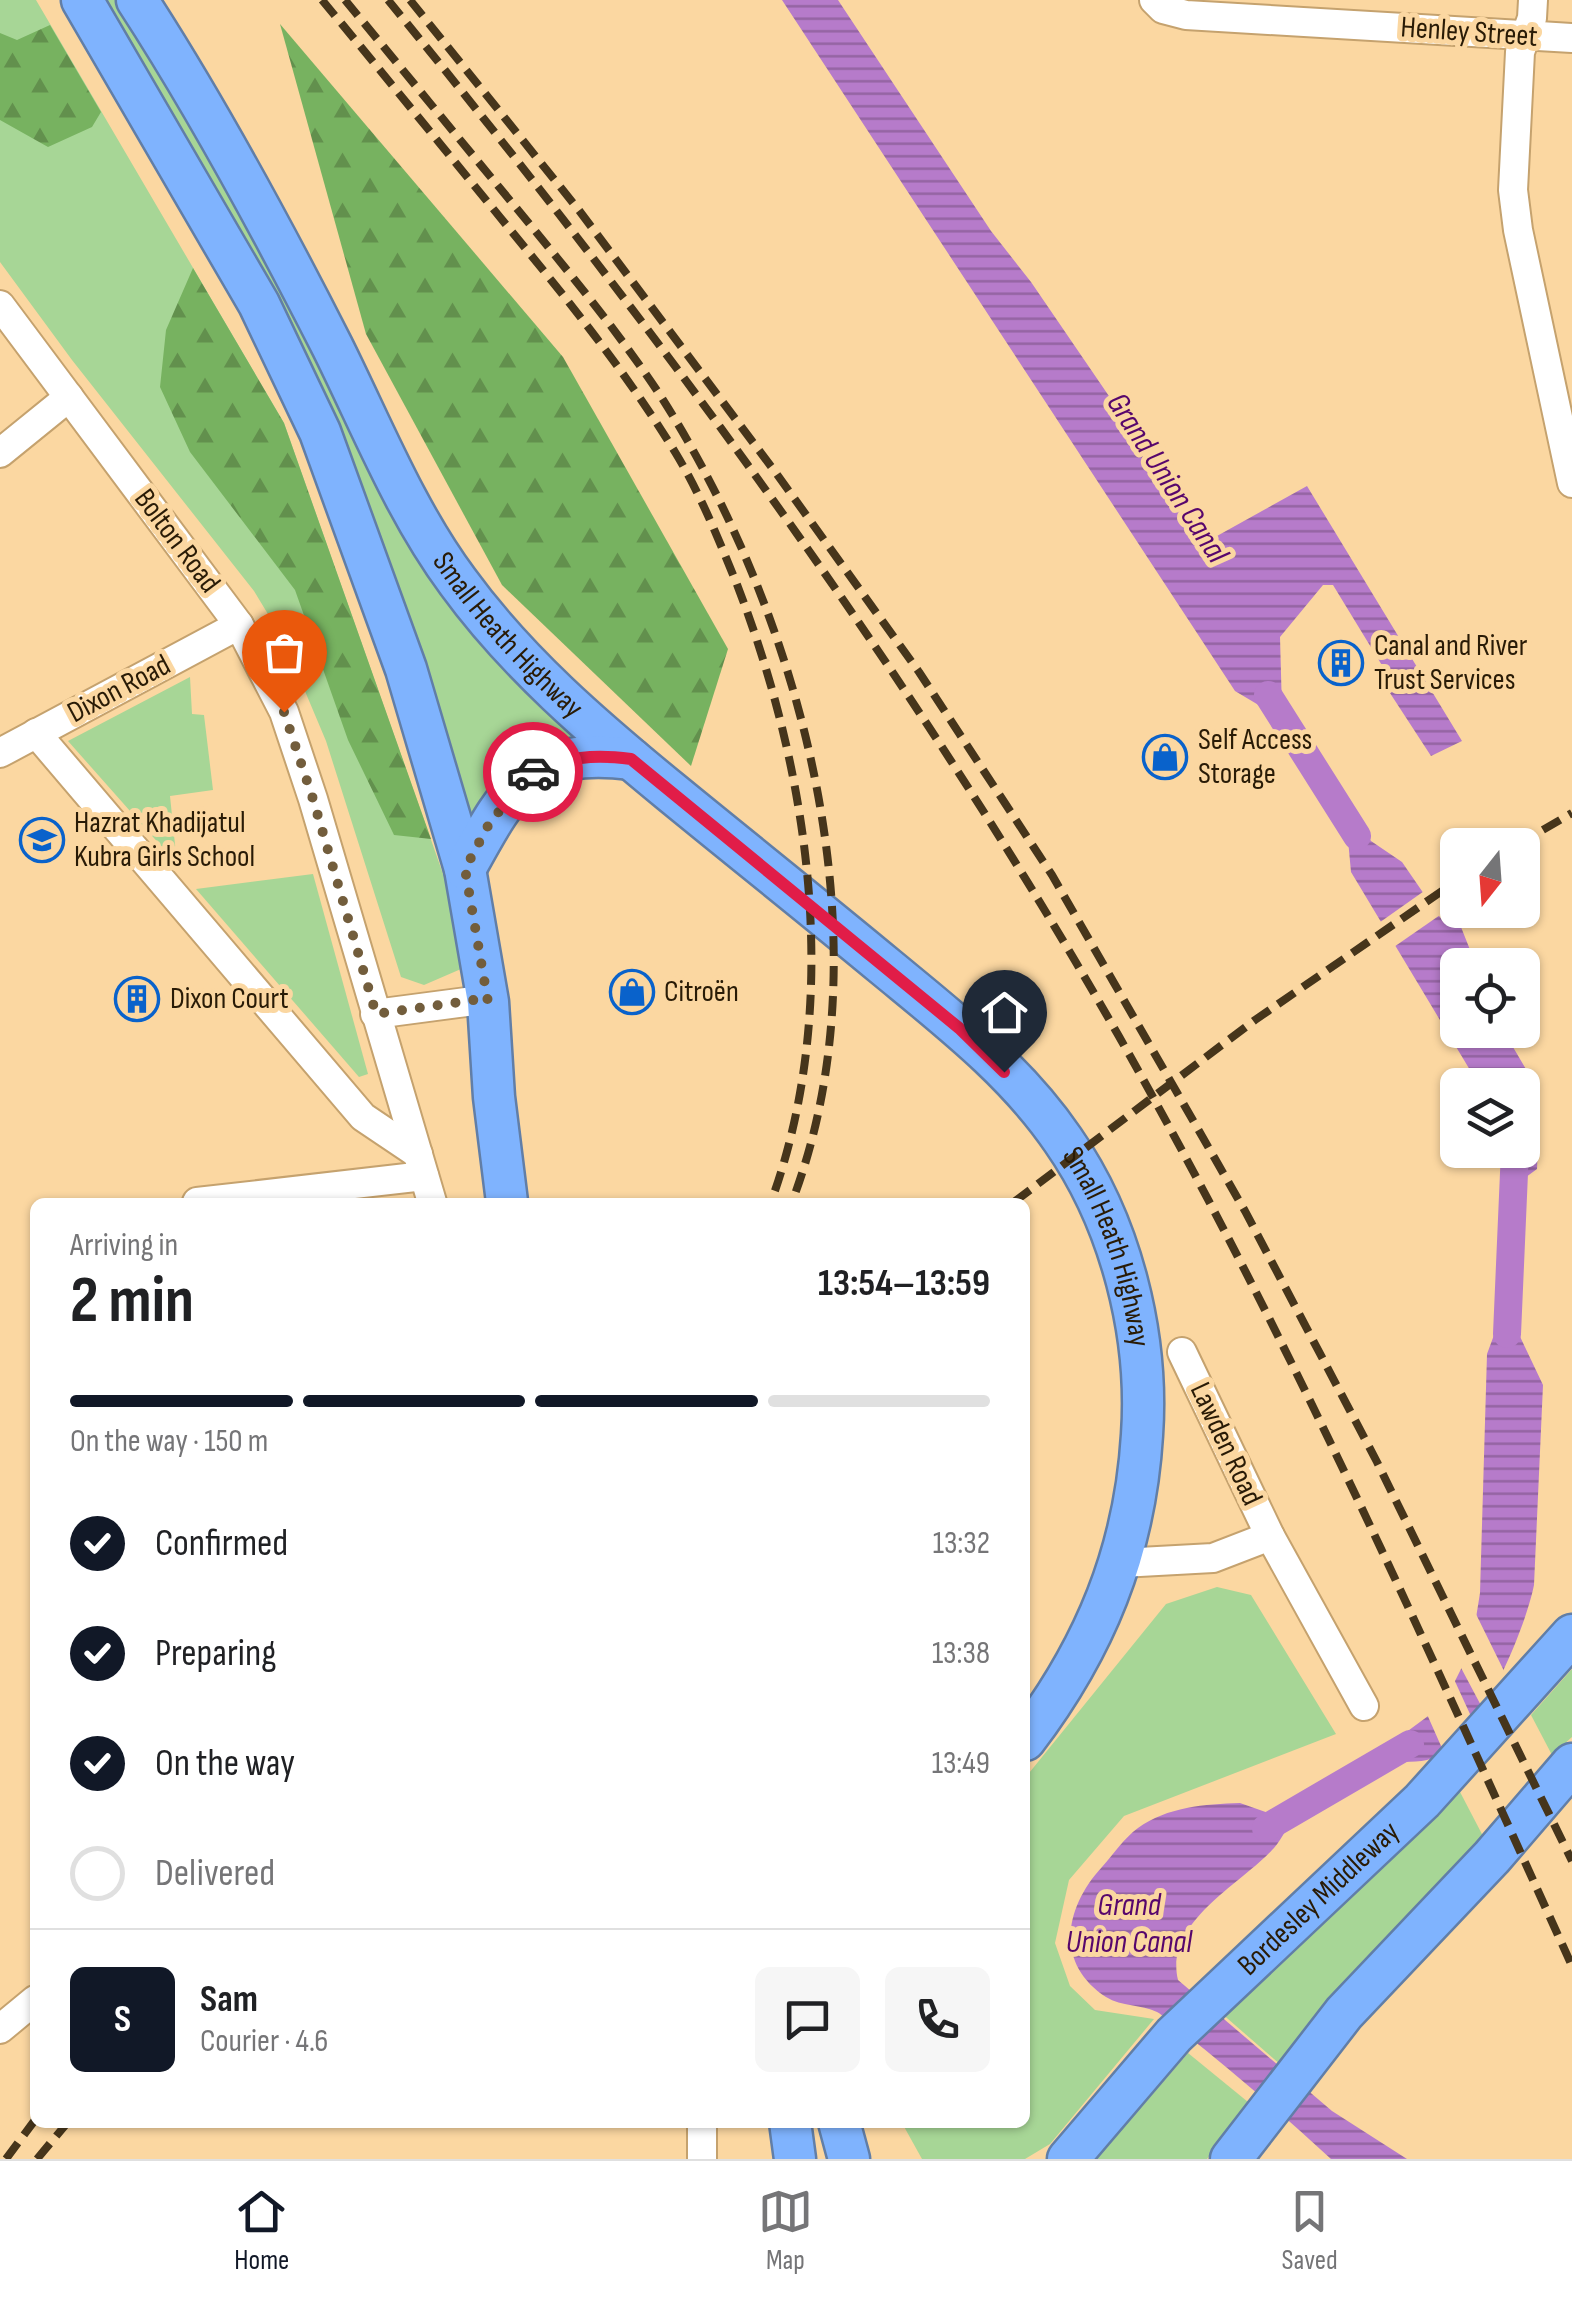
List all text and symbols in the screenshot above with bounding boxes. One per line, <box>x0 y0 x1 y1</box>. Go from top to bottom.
street label: Henley Street <box>1399 9 1539 55</box>
water label: Grand Union Canal <box>1098 386 1237 571</box>
street label: Bolton Road <box>126 482 228 600</box>
street label: Small Heath Highway <box>424 545 591 726</box>
pin <box>242 610 327 713</box>
icon: bag <box>257 625 312 680</box>
place label: Canal and River Trust Services <box>1374 628 1528 698</box>
building icon: Canal and River Trust Services <box>1318 640 1364 686</box>
street label: Dixon Road <box>61 647 177 731</box>
courier <box>483 722 583 822</box>
place label: Self Access Storage <box>1198 722 1312 792</box>
shop icon: Self Access Storage <box>1142 734 1188 780</box>
icon: car <box>506 745 561 800</box>
place label: Hazrat Khadijatul Kubra Girls School <box>74 805 255 875</box>
school or university icon: Hazrat Khadijatul Kubra Girls School <box>19 817 65 863</box>
north arrow <box>1440 828 1540 928</box>
map controls <box>1440 828 1540 1168</box>
button: locate <box>1440 948 1540 1048</box>
shop icon: Citroën <box>609 969 655 1015</box>
pin <box>962 970 1047 1073</box>
place label: Citroën <box>664 974 739 1010</box>
building icon: Dixon Court <box>114 976 160 1022</box>
place label: Dixon Court <box>170 981 289 1017</box>
icon: home <box>977 985 1032 1040</box>
button: layers <box>1440 1068 1540 1168</box>
street label: Small Heath Highway <box>1054 1140 1157 1349</box>
text: Arriving in <box>70 1226 178 1265</box>
text: 13:54–13:59 <box>818 1261 990 1306</box>
text: 2 min <box>70 1263 194 1341</box>
street label: Lawden Road <box>1182 1377 1270 1511</box>
text: On the way · 150 m <box>70 1422 268 1461</box>
icon: check <box>70 1516 125 1571</box>
text: Confirmed <box>155 1521 288 1566</box>
text: 13:32 <box>933 1524 990 1563</box>
icon: check <box>70 1626 125 1681</box>
text: Preparing <box>155 1631 276 1676</box>
text: 13:38 <box>932 1634 990 1673</box>
icon: check <box>70 1736 125 1791</box>
text: On the way <box>155 1741 295 1786</box>
text: 13:49 <box>932 1744 990 1783</box>
street label: Bordesley Middleway <box>1230 1814 1407 1983</box>
text: Delivered <box>155 1851 275 1896</box>
water label: Grand Union Canal <box>1066 1886 1193 1962</box>
button: chat <box>755 1967 860 2072</box>
button: phone <box>885 1967 990 2072</box>
text: Sam <box>200 1977 258 2022</box>
text: S <box>114 1997 131 2042</box>
text: Courier · 4.6 <box>200 2022 328 2061</box>
tab: Home <box>234 2184 289 2277</box>
tab: Map <box>758 2184 813 2277</box>
tab: Saved <box>1282 2184 1338 2277</box>

